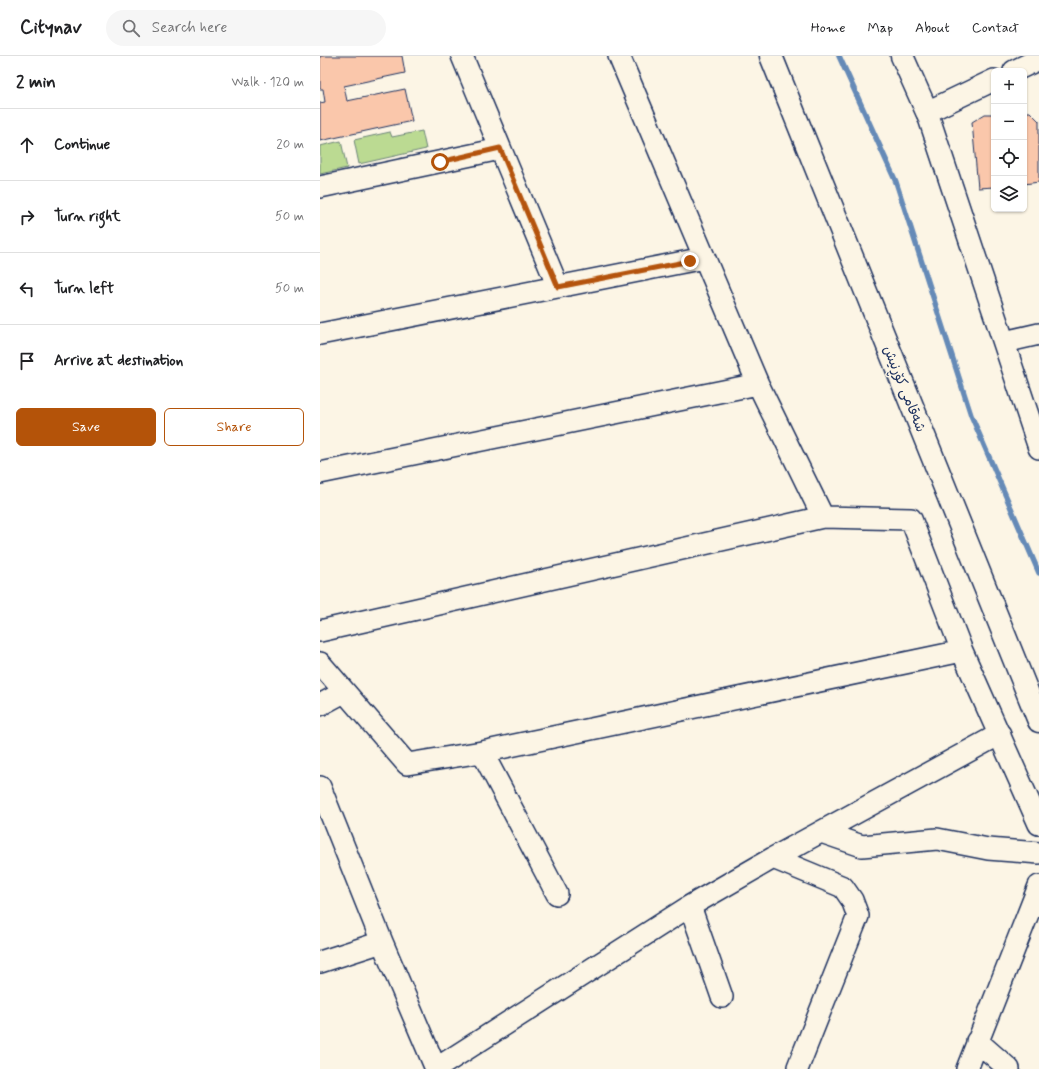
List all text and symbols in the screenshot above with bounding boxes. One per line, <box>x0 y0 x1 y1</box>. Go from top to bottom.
search box <box>106 10 386 46</box>
text: Citynav <box>20 15 82 40</box>
icon: search <box>120 17 142 39</box>
text: Search here <box>152 18 227 38</box>
text: Home <box>811 19 845 37</box>
text: Map <box>867 19 893 37</box>
text: About <box>915 19 950 37</box>
text: Contact <box>972 19 1019 37</box>
map controls <box>991 68 1027 212</box>
button: + <box>991 68 1027 104</box>
text: 2 min <box>16 71 56 93</box>
text: Walk · 120 m <box>232 74 304 91</box>
button: − <box>991 104 1027 140</box>
icon: ahead <box>16 134 38 156</box>
text: Continue <box>54 135 110 155</box>
text: 20 m <box>276 136 304 153</box>
button: locate <box>991 140 1027 176</box>
route start <box>431 153 449 171</box>
button: layers <box>991 176 1027 212</box>
icon: right <box>16 206 38 228</box>
text: Turn right <box>54 207 121 227</box>
text: 50 m <box>275 208 304 225</box>
route end <box>681 252 699 270</box>
icon: left <box>16 278 38 300</box>
text: Turn left <box>54 279 114 299</box>
text: 50 m <box>275 280 304 297</box>
street label: شەقامی کۆڕنیش <box>876 343 930 436</box>
icon: arrive <box>16 350 38 372</box>
text: Arrive at destination <box>54 351 183 371</box>
button: Save <box>16 408 156 446</box>
button: Share <box>164 408 304 446</box>

